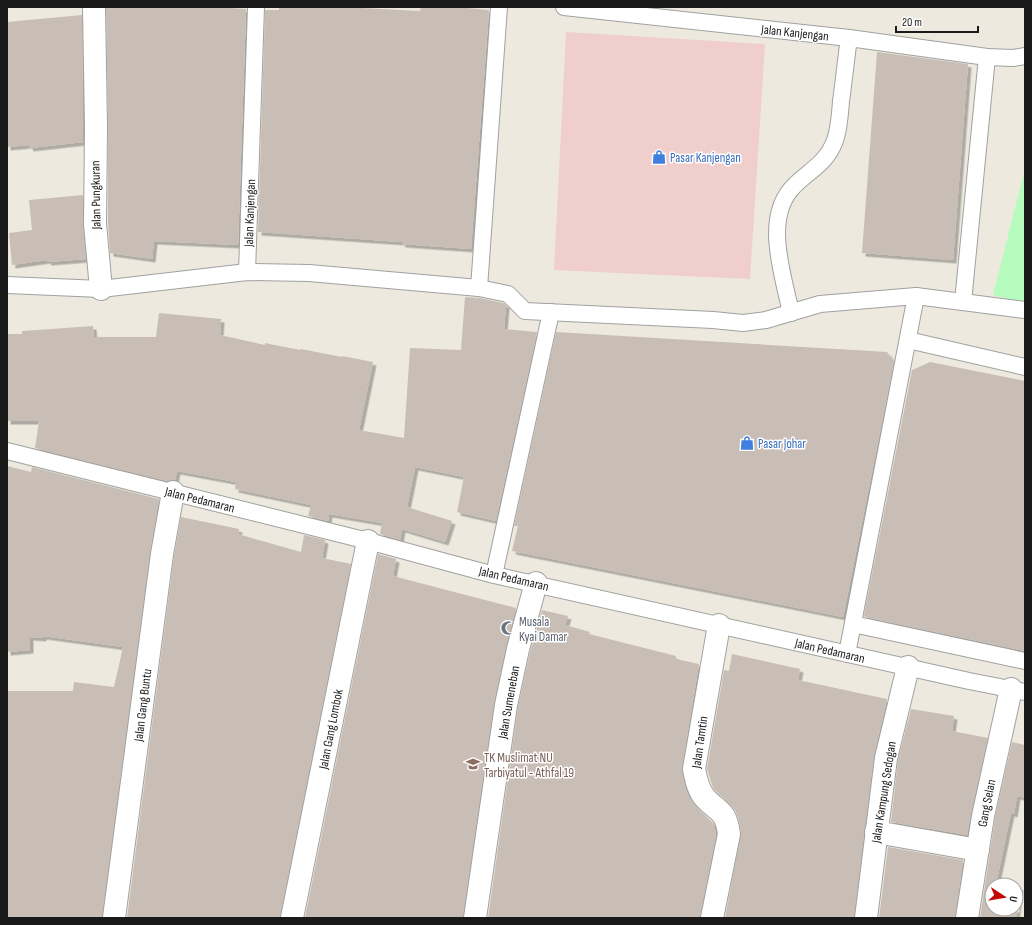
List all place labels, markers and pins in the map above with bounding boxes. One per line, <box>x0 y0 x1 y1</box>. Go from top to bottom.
shop icon: Pasar Kanjengan <box>651 149 667 165</box>
place label: Pasar Kanjengan <box>670 150 741 166</box>
shop icon: Pasar Johar <box>739 435 755 451</box>
place label: Pasar Johar <box>758 436 806 452</box>
place label: Musala Kyai Damar <box>519 614 568 645</box>
mosque icon: Musala Kyai Damar <box>500 620 516 636</box>
place label: TK Muslimat NU Tarbiyatul - Athfal 19 <box>484 750 574 781</box>
school or university icon: TK Muslimat NU Tarbiyatul - Athfal 19 <box>465 756 481 772</box>

